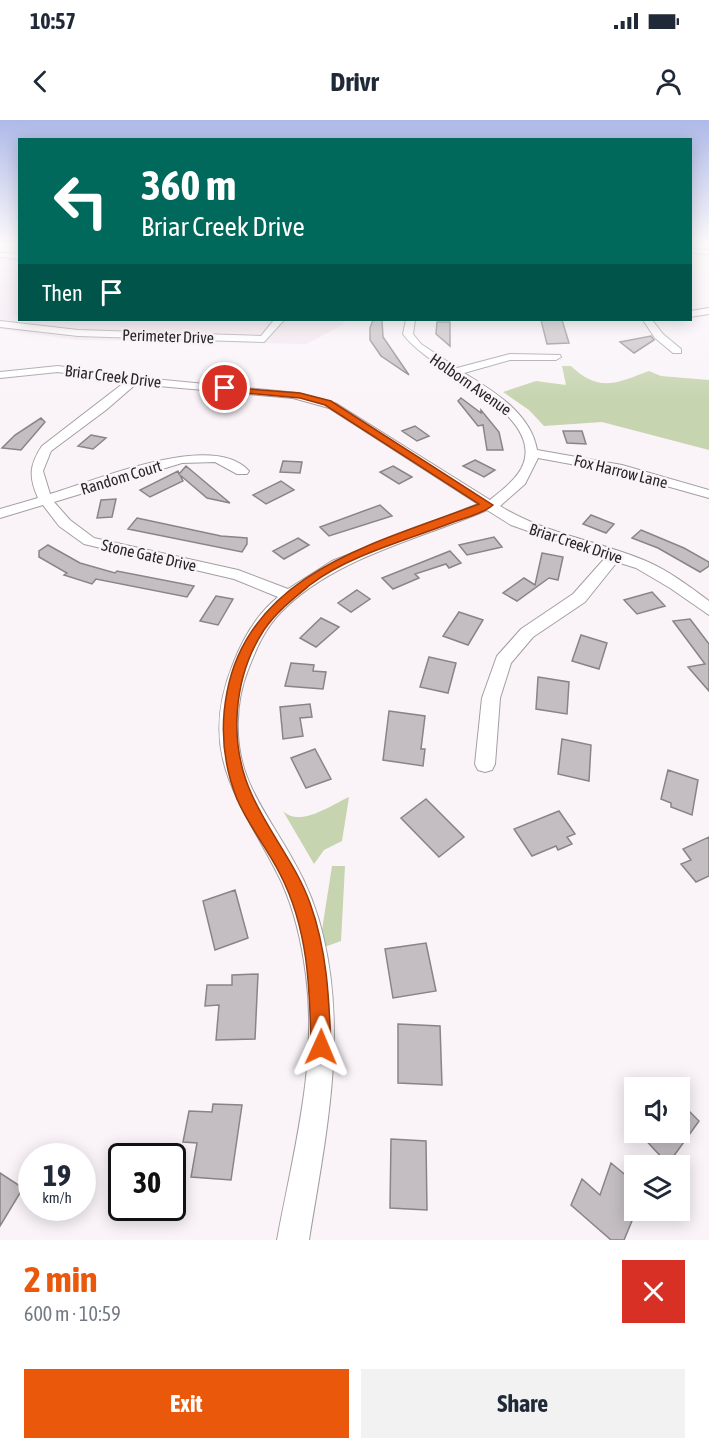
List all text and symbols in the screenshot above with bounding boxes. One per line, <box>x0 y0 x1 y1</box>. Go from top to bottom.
text: 10:57 <box>30 8 76 34</box>
icon: back <box>24 65 57 98</box>
icon: person <box>652 65 685 98</box>
text: Drivr <box>330 66 379 97</box>
text: 360 m <box>141 161 236 209</box>
icon: left <box>42 162 120 240</box>
text: Briar Creek Drive <box>141 211 305 242</box>
icon: arrive <box>95 276 128 309</box>
text: Then <box>42 280 83 306</box>
street label: Perimeter Drive <box>122 325 214 347</box>
street label: Holborn Avenue <box>427 349 515 419</box>
street label: Briar Creek Drive <box>64 361 162 391</box>
pin <box>199 362 250 413</box>
icon: arrive <box>208 371 241 404</box>
street label: Fox Harrow Lane <box>572 451 670 491</box>
street label: Random Court <box>78 456 164 498</box>
street label: Briar Creek Drive <box>527 519 625 567</box>
street label: Stone Gate Drive <box>100 535 198 575</box>
position arrow <box>289 1015 353 1079</box>
map controls <box>624 1077 690 1221</box>
button: sound <box>624 1077 690 1143</box>
speed limit sign: 30 <box>108 1143 186 1221</box>
button: layers <box>624 1155 690 1221</box>
text: 19 <box>43 1158 71 1192</box>
text: km/h <box>42 1189 72 1206</box>
text: 2 min <box>24 1258 98 1300</box>
button: close <box>622 1260 685 1323</box>
text: 600 m · 10:59 <box>24 1302 121 1325</box>
button: Exit <box>24 1369 349 1438</box>
button: Share <box>361 1369 685 1438</box>

